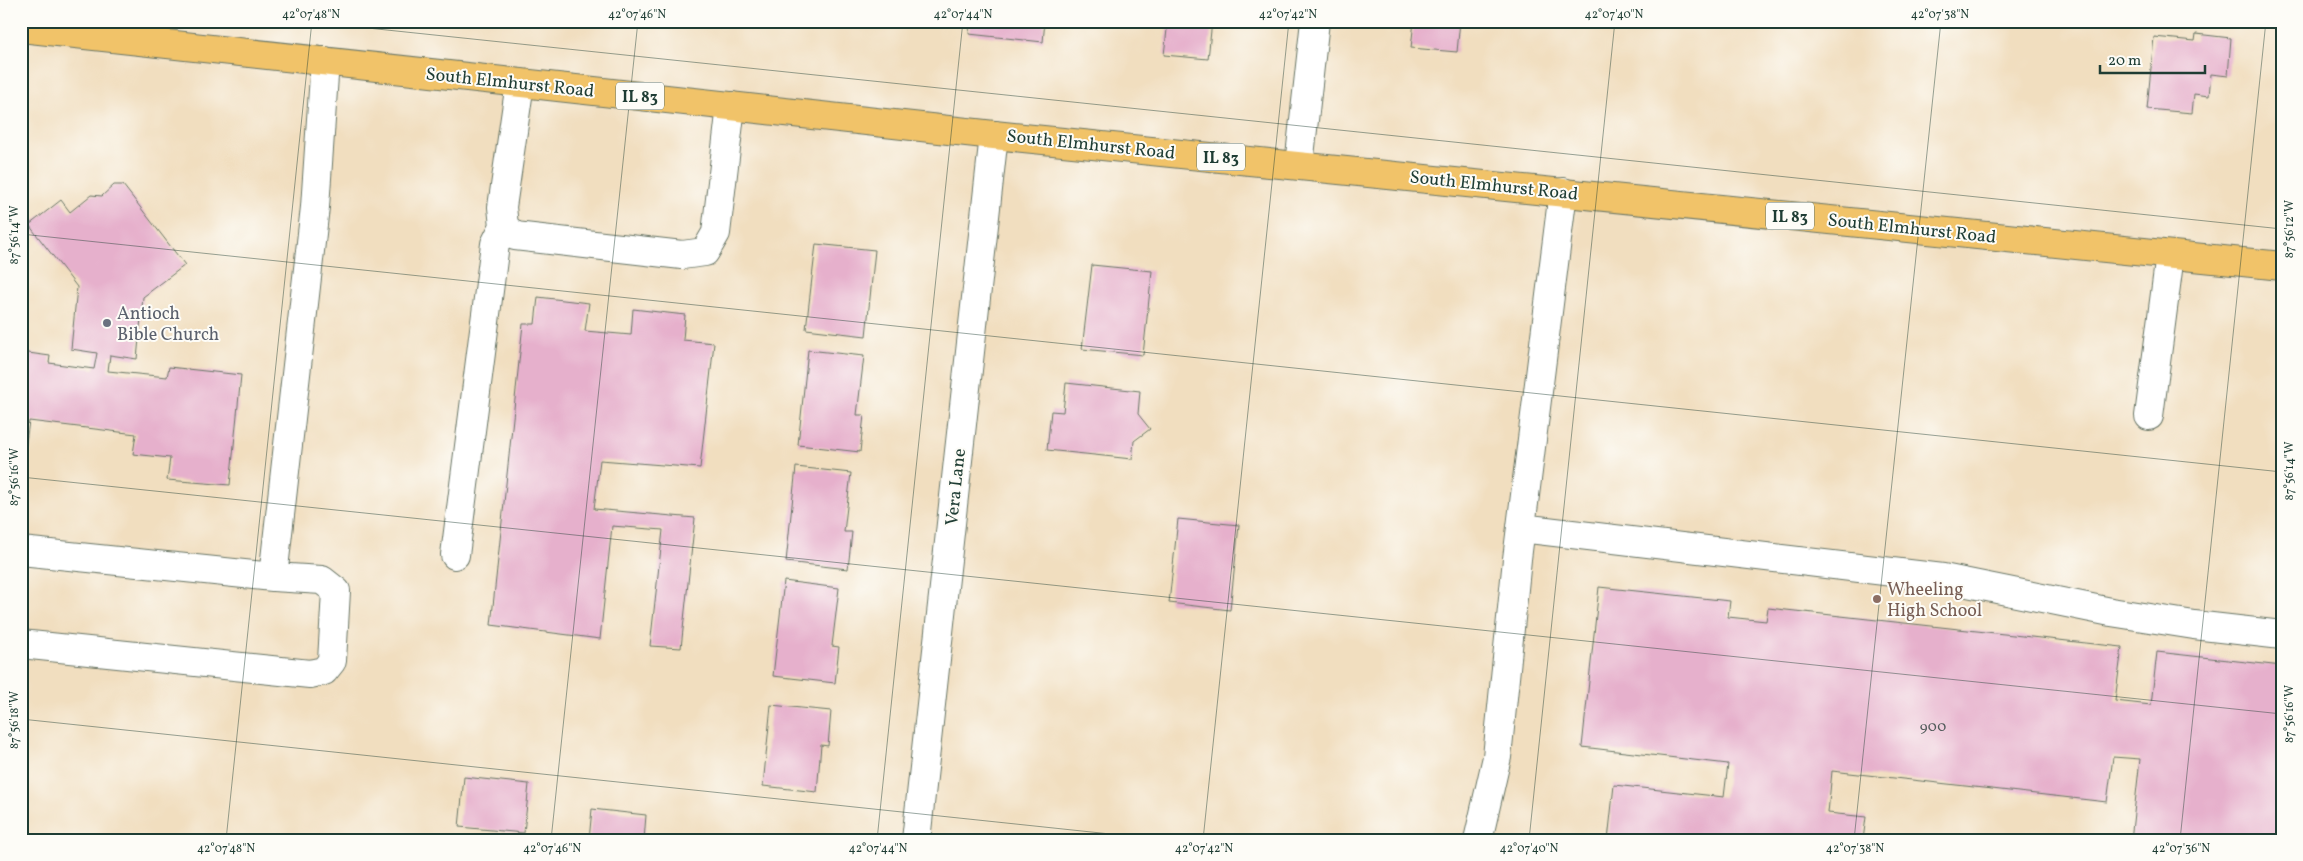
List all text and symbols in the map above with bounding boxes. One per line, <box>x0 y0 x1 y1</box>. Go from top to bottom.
text: 42°07'48"N <box>282 7 340 23</box>
text: 42°07'46"N <box>608 7 666 23</box>
text: 42°07'44"N <box>933 7 993 23</box>
text: 42°07'42"N <box>1259 7 1317 23</box>
text: 42°07'40"N <box>1585 7 1644 23</box>
text: 42°07'38"N <box>1911 7 1969 23</box>
scale bar <box>2100 42 2206 74</box>
text: 20 m <box>2108 51 2141 72</box>
street label: South Elmhurst Road <box>424 62 595 105</box>
road number: IL 83 <box>616 82 664 110</box>
street label: South Elmhurst Road <box>1005 124 1176 167</box>
road number: IL 83 <box>1197 144 1245 170</box>
street label: South Elmhurst Road <box>1408 165 1579 208</box>
text: 87°56'12"W <box>2282 200 2298 258</box>
road number: IL 83 <box>1766 202 1814 230</box>
text: 87°56'14"W <box>7 206 23 264</box>
street label: South Elmhurst Road <box>1826 208 1997 251</box>
place label: Antioch Bible Church <box>117 302 220 348</box>
marker: Antioch Bible Church <box>101 317 113 329</box>
text: 87°56'14"W <box>2282 442 2298 500</box>
street label: Vera Lane <box>940 447 973 527</box>
text: 87°56'16"W <box>7 448 23 506</box>
place label: Wheeling High School <box>1887 578 1982 624</box>
marker: Wheeling High School <box>1871 593 1883 605</box>
text: 87°56'16"W <box>2282 685 2298 743</box>
text: 87°56'18"W <box>7 691 23 749</box>
house number: 900 <box>1920 717 1946 738</box>
text: 42°07'48"N <box>197 841 255 857</box>
text: 42°07'46"N <box>523 841 581 857</box>
text: 42°07'44"N <box>848 841 908 857</box>
text: 42°07'42"N <box>1175 841 1233 857</box>
text: 42°07'40"N <box>1500 841 1559 857</box>
text: 42°07'38"N <box>1826 841 1884 857</box>
text: 42°07'36"N <box>2152 841 2210 857</box>

